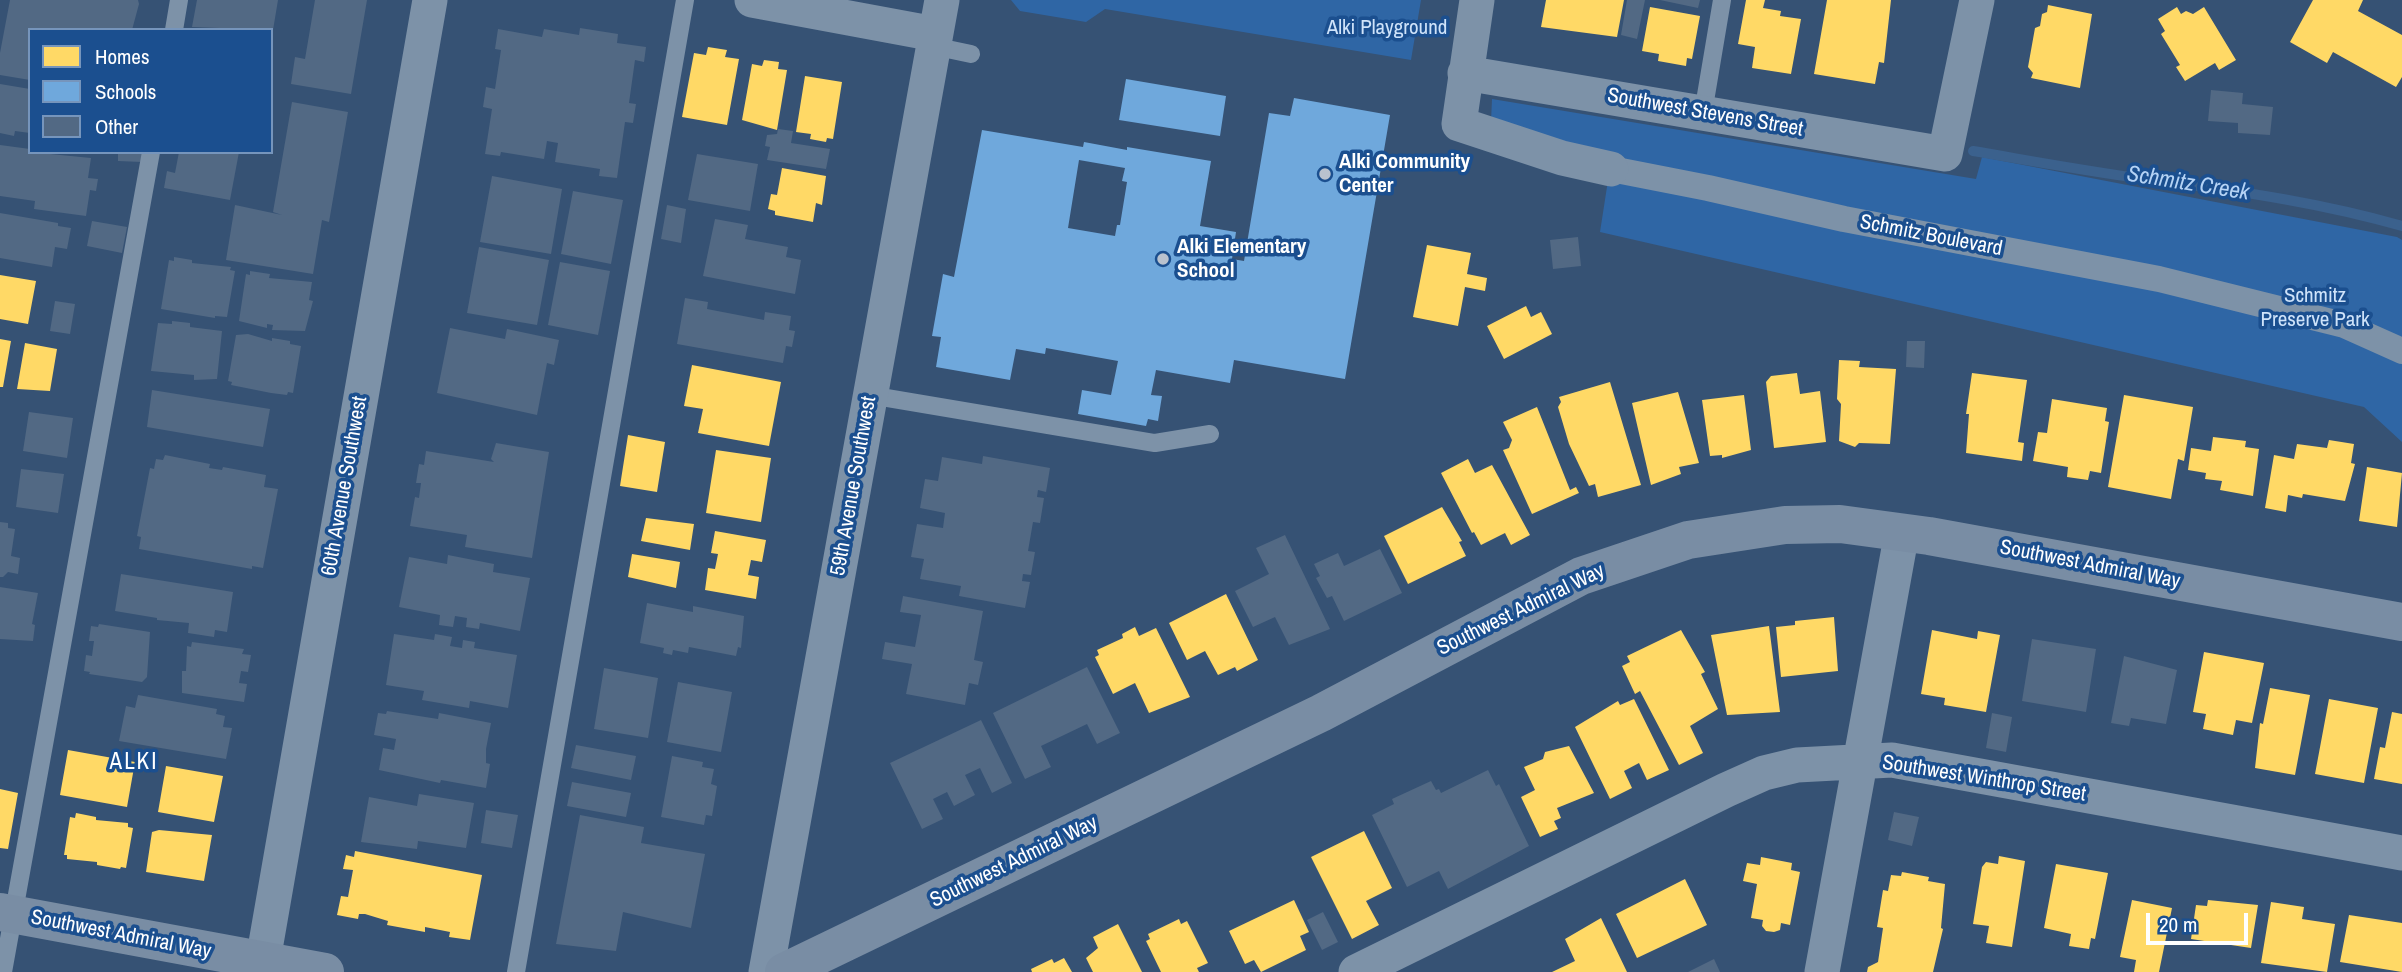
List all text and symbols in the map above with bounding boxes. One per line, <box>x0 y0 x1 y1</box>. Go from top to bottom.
park label: Alki Playground <box>1327 15 1447 41</box>
legend <box>28 28 273 154</box>
text: Homes <box>95 42 150 71</box>
text: Schools <box>95 77 156 106</box>
street label: Southwest Stevens Street <box>1605 83 1805 143</box>
text: Other <box>95 112 138 141</box>
place label: Alki Community Center <box>1339 149 1470 199</box>
water label: Schmitz Creek <box>2125 161 2251 207</box>
marker: Alki Community Center <box>1317 166 1333 182</box>
street label: Schmitz Boulevard <box>1858 210 2004 262</box>
place label: Alki Elementary School <box>1177 234 1306 284</box>
marker: Alki Elementary School <box>1155 251 1171 267</box>
park label: Schmitz Preserve Park <box>2260 283 2370 333</box>
street label: 60th Avenue Southwest <box>317 394 373 578</box>
street label: 59th Avenue Southwest <box>826 394 882 578</box>
street label: Southwest Admiral Way <box>1998 535 2182 595</box>
street label: Southwest Admiral Way <box>1433 559 1609 661</box>
district label: ALKI <box>110 749 158 777</box>
street label: Southwest Winthrop Street <box>1880 750 2088 808</box>
street label: Southwest Admiral Way <box>926 811 1102 913</box>
scale bar <box>2150 898 2252 942</box>
street label: Southwest Admiral Way <box>29 905 213 965</box>
text: 20 m <box>2159 910 2197 939</box>

